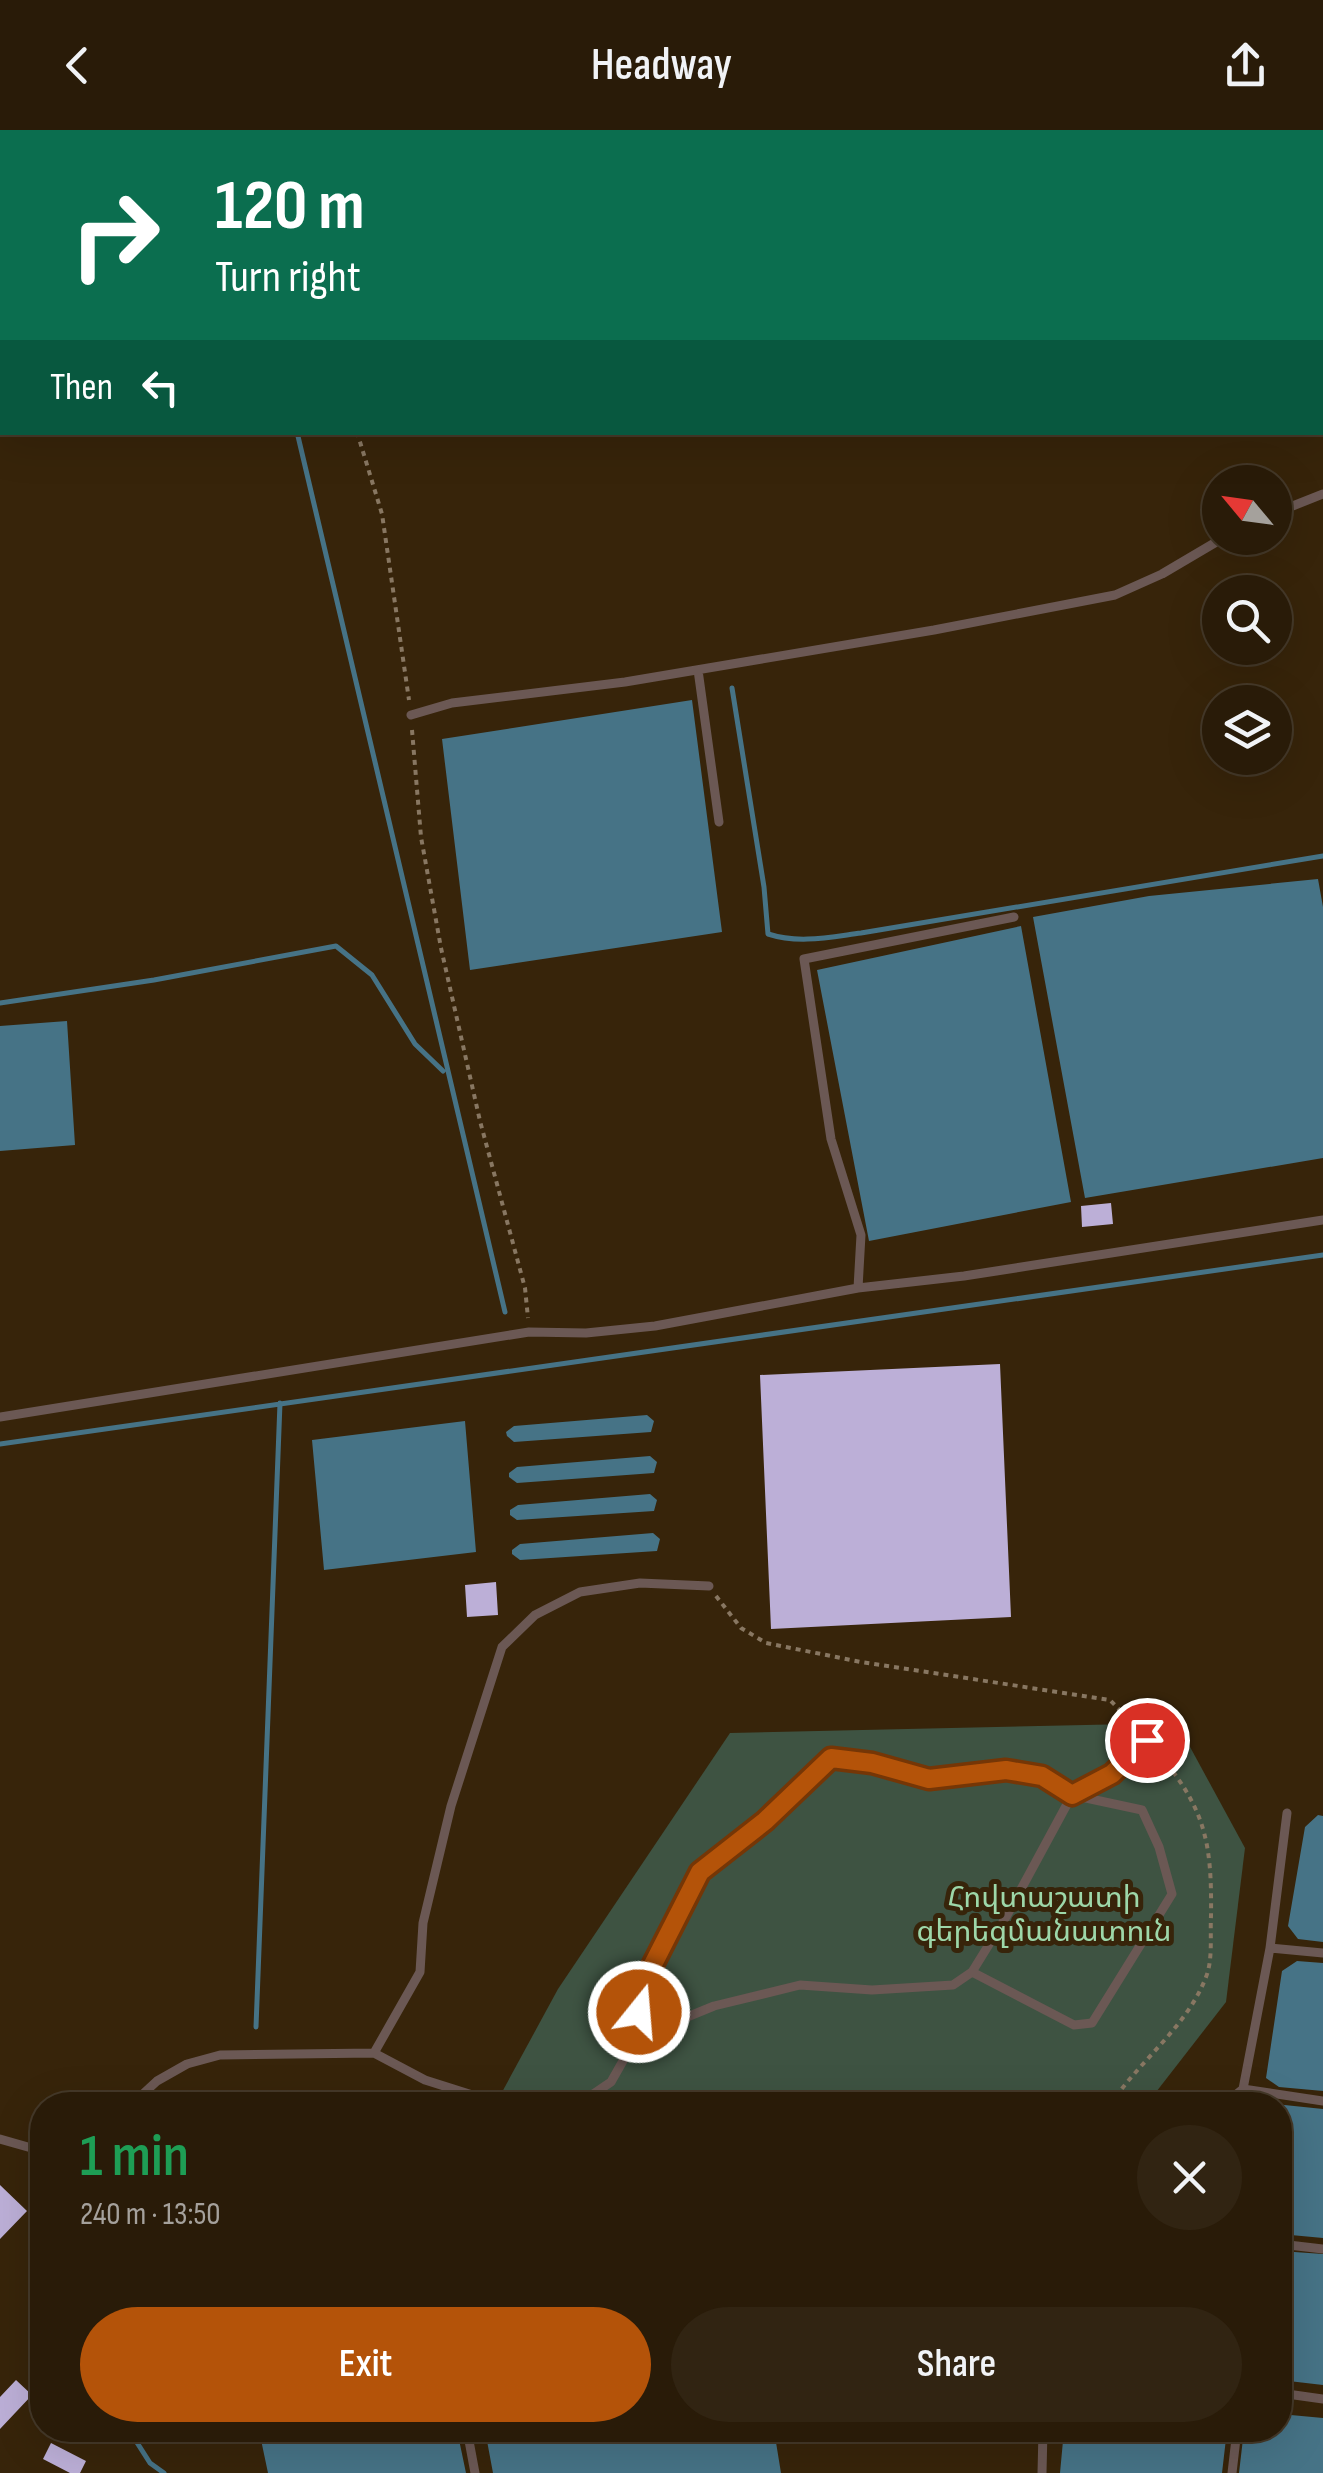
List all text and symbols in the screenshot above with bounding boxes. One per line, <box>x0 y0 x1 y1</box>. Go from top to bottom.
icon: back <box>50 38 105 93</box>
text: Headway <box>591 38 732 93</box>
icon: share <box>1218 38 1273 93</box>
text: 120 m <box>215 165 365 249</box>
icon: right <box>50 170 180 300</box>
text: Turn right <box>215 250 361 305</box>
icon: left <box>133 360 188 415</box>
text: Then <box>50 365 113 410</box>
north arrow <box>1202 465 1292 555</box>
map controls <box>1202 465 1292 775</box>
button: search <box>1202 575 1292 665</box>
button: layers <box>1202 685 1292 775</box>
pin <box>1105 1698 1190 1783</box>
icon: arrive <box>1120 1713 1175 1768</box>
park label: Հովտաշատի գերեզմանատուն <box>916 1880 1172 1950</box>
position arrow <box>587 1960 691 2064</box>
text: 1 min <box>80 2121 189 2193</box>
button: close <box>1137 2125 1242 2230</box>
text: 240 m · 13:50 <box>80 2195 221 2234</box>
button: Exit <box>80 2307 651 2422</box>
button: Share <box>671 2307 1242 2422</box>

